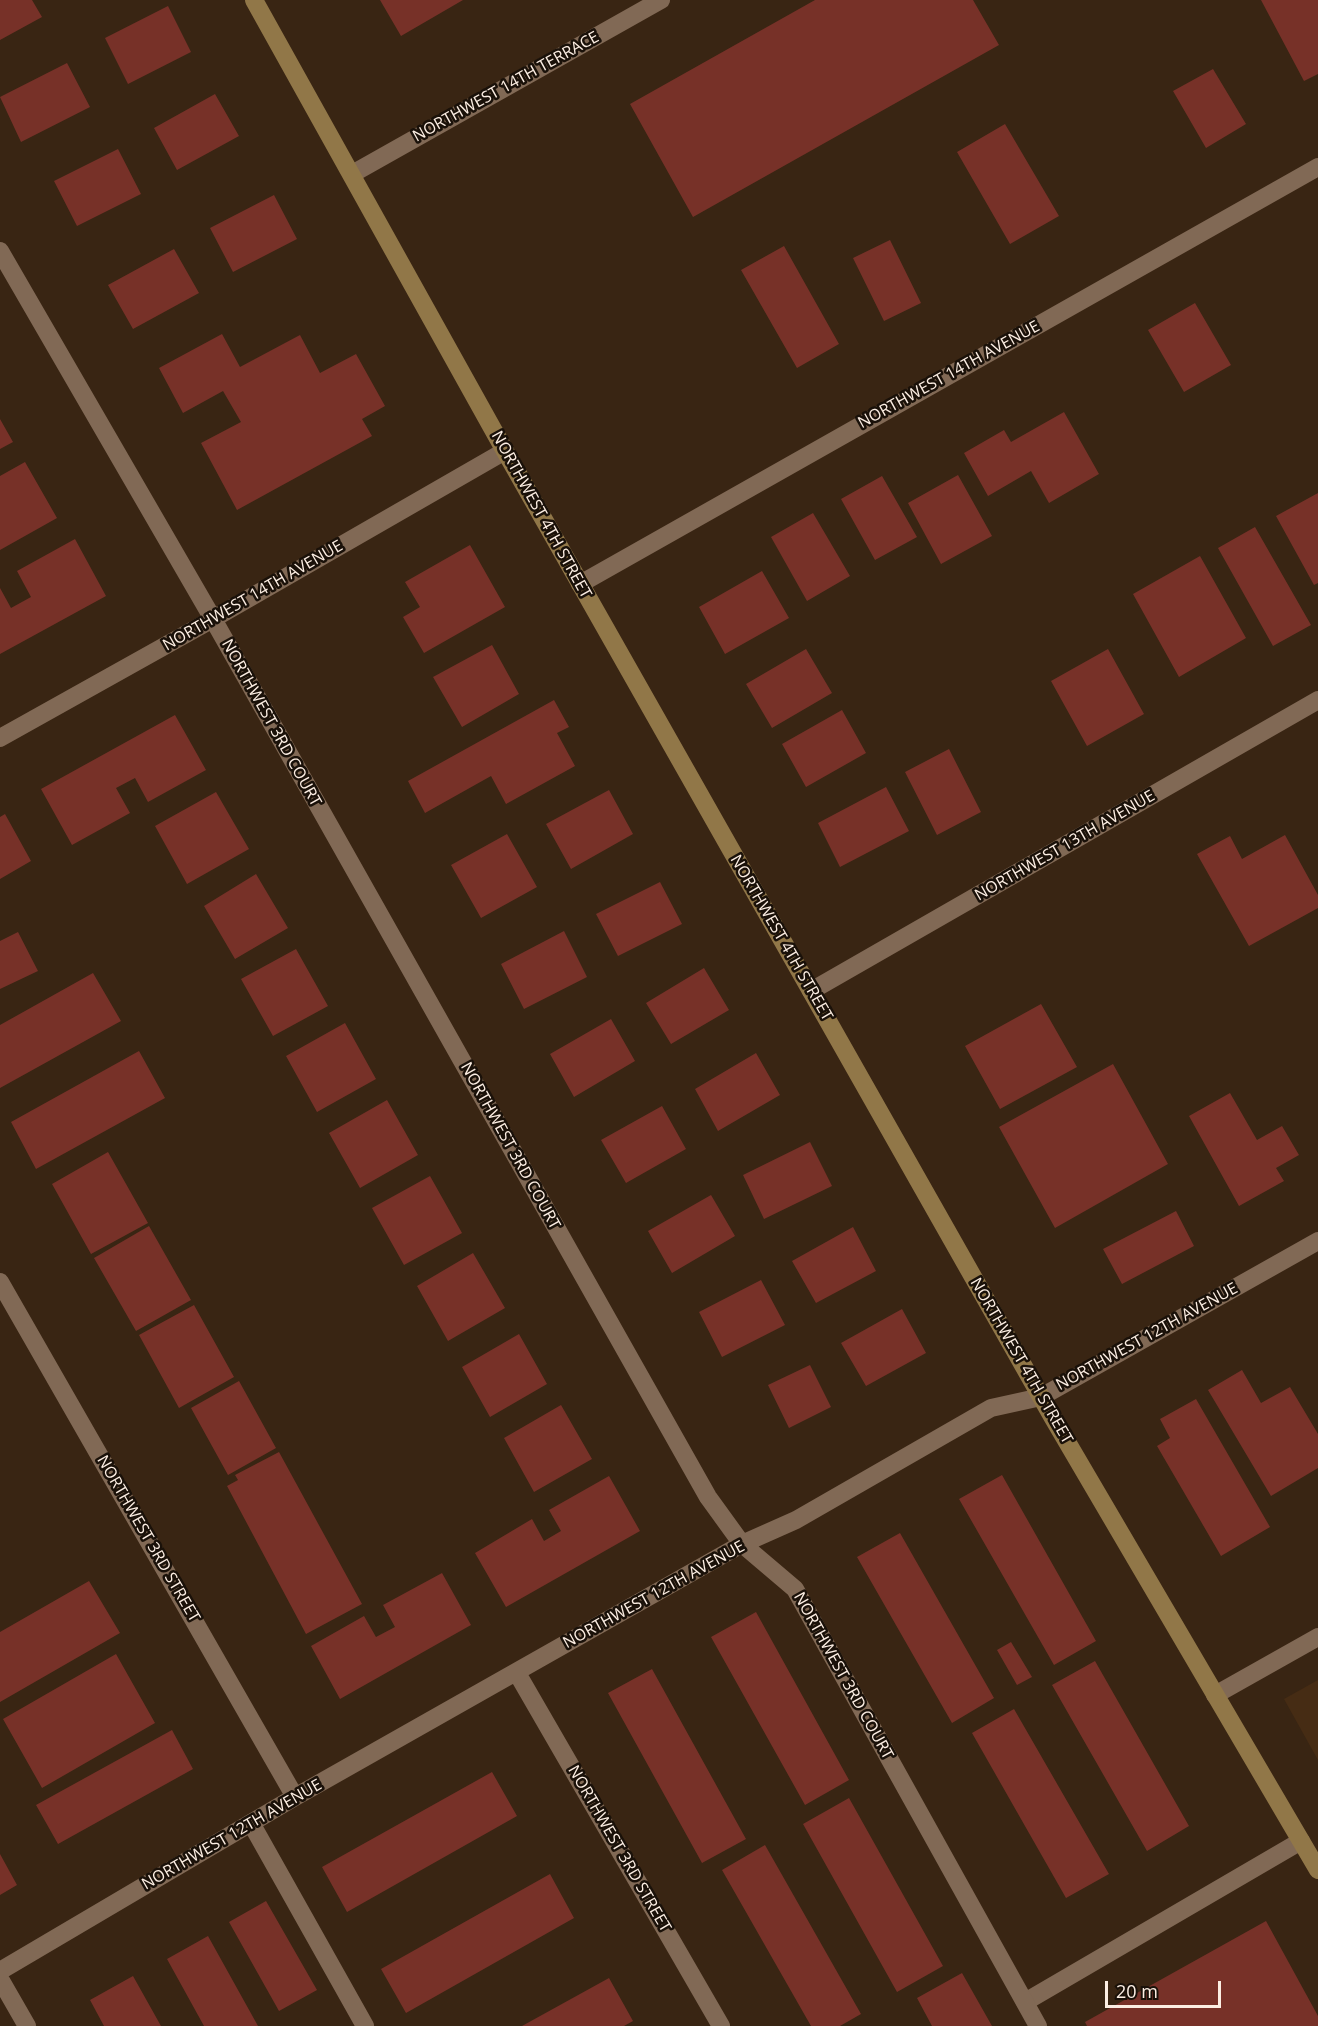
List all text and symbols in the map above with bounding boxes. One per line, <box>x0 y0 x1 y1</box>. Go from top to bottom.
street label: NORTHWEST 14TH TERRACE <box>410 28 602 146</box>
street label: NORTHWEST 14TH AVENUE <box>855 317 1043 433</box>
street label: NORTHWEST 4TH STREET <box>487 428 595 602</box>
street label: NORTHWEST 14TH AVENUE <box>160 537 346 655</box>
street label: NORTHWEST 3RD COURT <box>217 636 325 810</box>
street label: NORTHWEST 13TH AVENUE <box>972 787 1158 905</box>
street label: NORTHWEST 4TH STREET <box>726 852 836 1024</box>
street label: NORTHWEST 3RD COURT <box>456 1059 564 1233</box>
street label: NORTHWEST 4TH STREET <box>966 1275 1076 1447</box>
street label: NORTHWEST 12TH AVENUE <box>1053 1279 1241 1395</box>
street label: NORTHWEST 3RD STREET <box>92 1452 204 1626</box>
street label: NORTHWEST 12TH AVENUE <box>560 1537 748 1653</box>
street label: NORTHWEST 3RD COURT <box>789 1589 897 1763</box>
street label: NORTHWEST 3RD STREET <box>563 1762 675 1936</box>
street label: NORTHWEST 12TH AVENUE <box>139 1776 325 1894</box>
scale bar <box>1108 1969 1224 2007</box>
text: 20 m <box>1116 1979 1158 2003</box>

